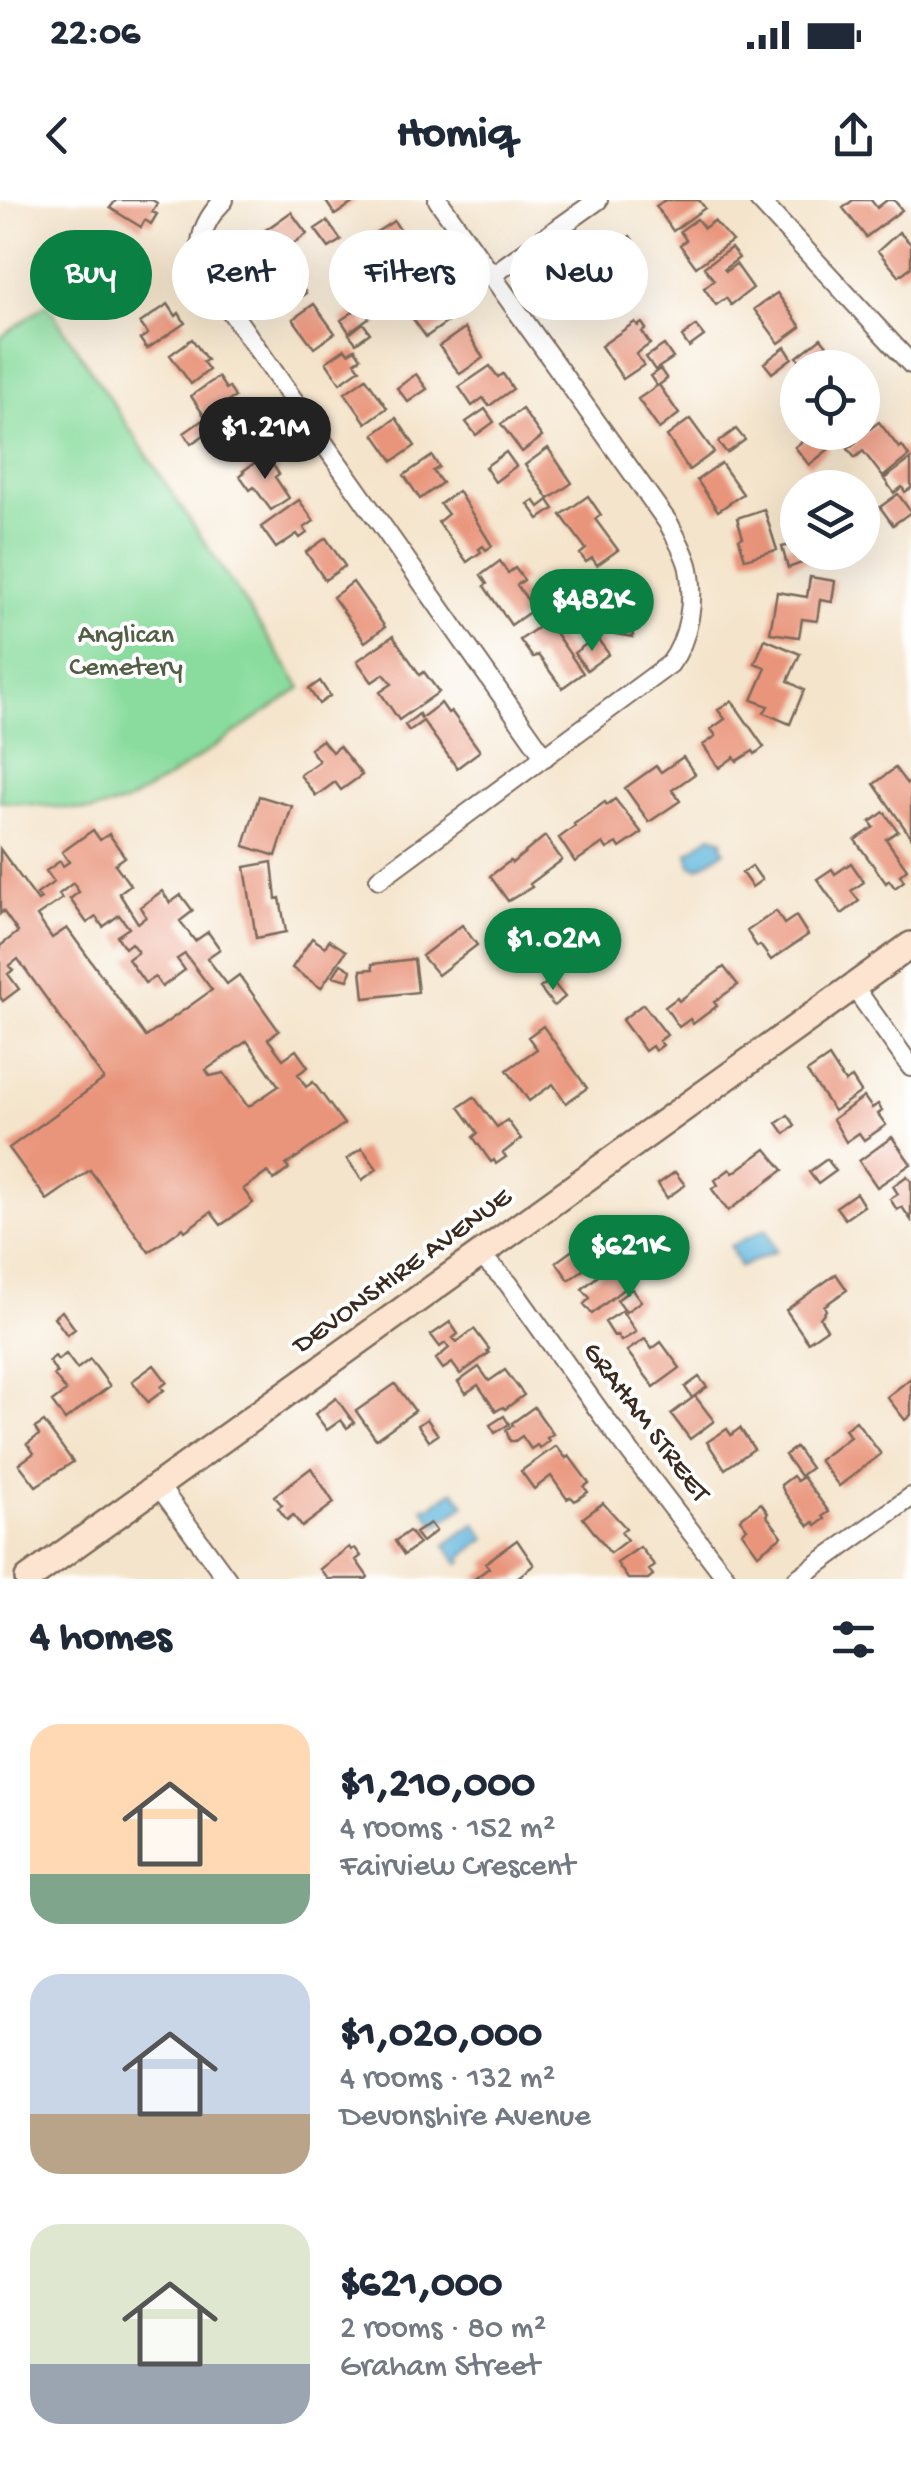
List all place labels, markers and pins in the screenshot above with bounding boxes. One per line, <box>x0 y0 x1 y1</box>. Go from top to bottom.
pin: $1.21M <box>184 397 346 482</box>
pin: $482K <box>522 569 662 654</box>
pin: $1.02M <box>472 908 634 993</box>
pin: $621K <box>559 1215 699 1300</box>

